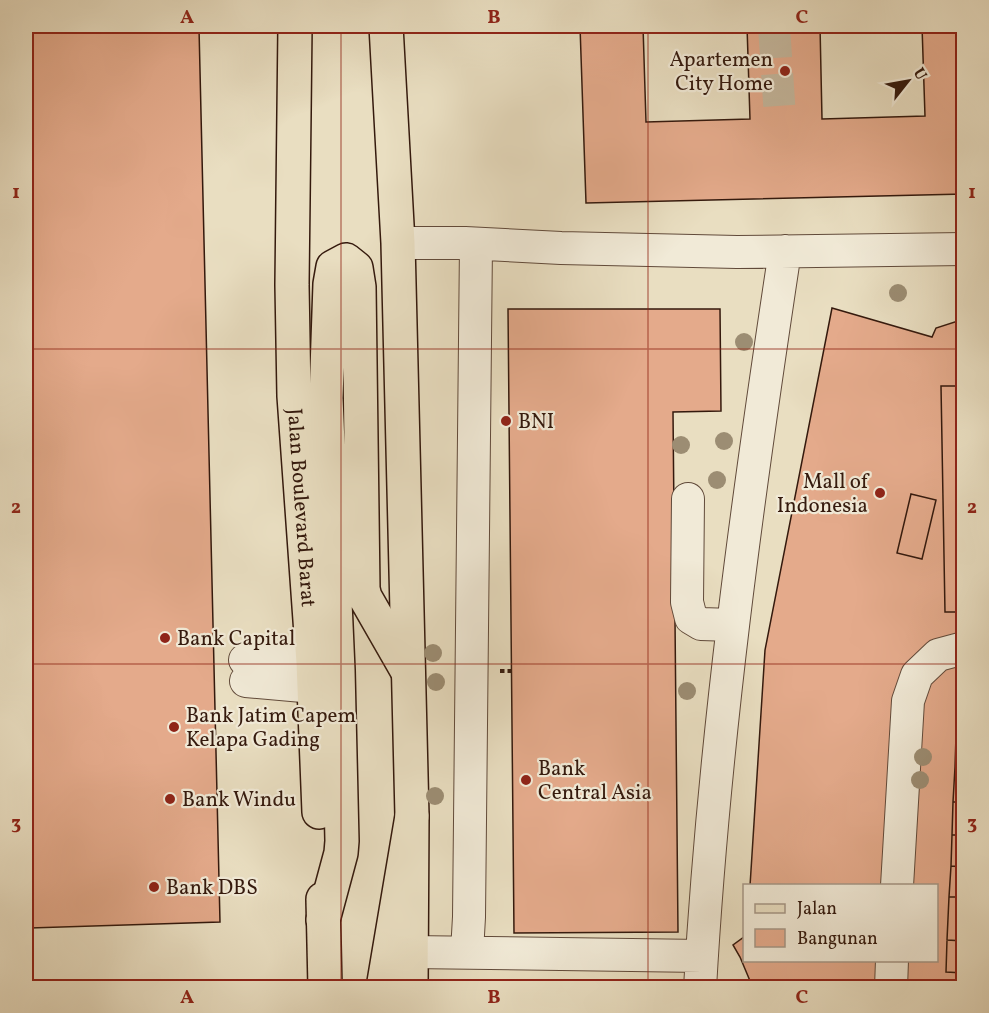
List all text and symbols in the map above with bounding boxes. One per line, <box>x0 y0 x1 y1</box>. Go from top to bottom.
text: A <box>180 4 194 32</box>
text: B <box>487 4 501 32</box>
text: C <box>796 4 809 32</box>
place label: Apartemen City Home <box>670 46 773 99</box>
north arrow <box>878 51 938 111</box>
marker: Apartemen City Home <box>778 64 792 78</box>
text: U <box>907 64 931 85</box>
text: 1 <box>12 179 20 207</box>
text: 1 <box>968 179 976 207</box>
street label: Jalan Boulevard Barat <box>279 407 322 608</box>
place label: BNI <box>518 408 554 437</box>
marker: BNI <box>499 414 513 428</box>
place label: Mall of Indonesia <box>777 468 870 521</box>
marker: Mall of Indonesia <box>873 486 887 500</box>
text: 2 <box>11 494 21 522</box>
text: 2 <box>967 494 977 522</box>
place label: Bank Capital <box>177 625 295 654</box>
marker: Bank Capital <box>158 631 172 645</box>
place label: Bank Jatim Capem Kelapa Gading <box>186 702 356 755</box>
marker: Bank Jatim Capem Kelapa Gading <box>167 720 181 734</box>
place label: Bank Central Asia <box>538 755 652 808</box>
marker: Bank Central Asia <box>519 773 533 787</box>
place label: Bank Windu <box>182 786 296 815</box>
marker: Bank Windu <box>163 792 177 806</box>
text: 3 <box>11 810 21 838</box>
text: 3 <box>967 810 977 838</box>
place label: Bank DBS <box>166 874 258 903</box>
marker: Bank DBS <box>147 880 161 894</box>
legend <box>743 884 938 962</box>
text: Jalan <box>797 897 837 922</box>
text: Bangunan <box>797 927 878 952</box>
text: A <box>180 984 194 1012</box>
text: B <box>487 984 501 1012</box>
text: C <box>796 984 809 1012</box>

